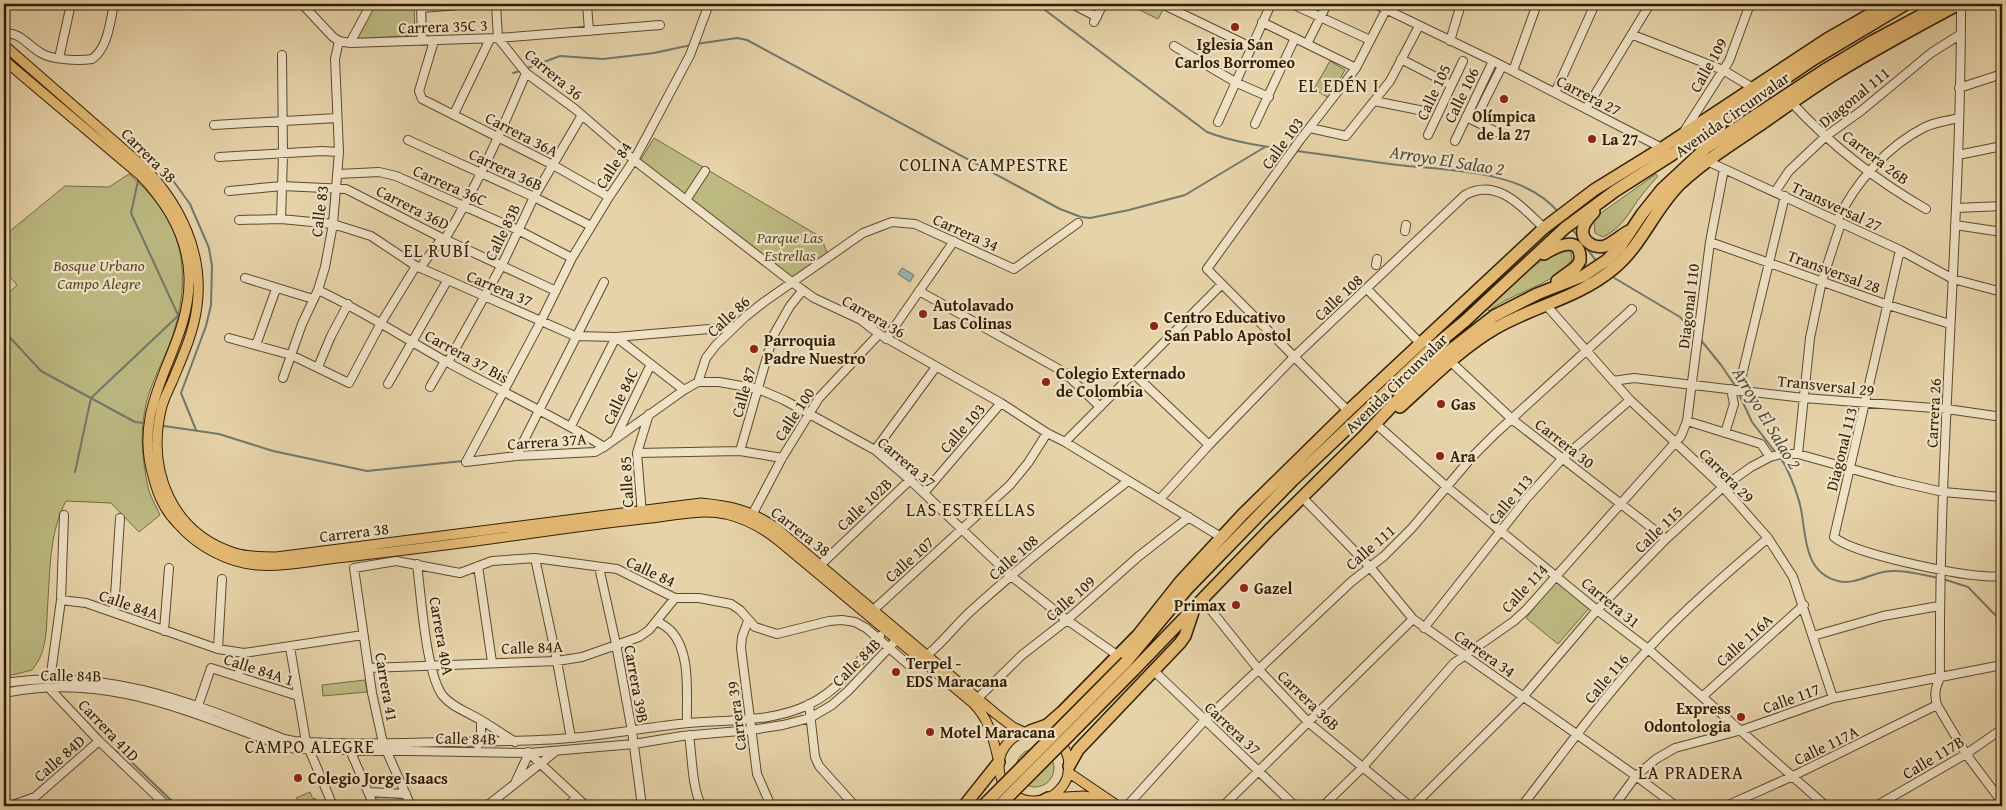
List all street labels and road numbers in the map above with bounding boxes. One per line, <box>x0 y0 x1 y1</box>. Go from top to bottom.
street label: Carrera 35C 3 <box>398 12 488 40</box>
street label: Calle 109 <box>1683 33 1733 97</box>
street label: Carrera 36 <box>520 42 589 106</box>
street label: Calle 105 <box>1410 60 1456 124</box>
street label: Diagonal 111 <box>1813 61 1895 133</box>
street label: Calle 106 <box>1437 63 1485 127</box>
street label: Avenida Circunvalar <box>1670 65 1795 163</box>
street label: Carrera 27 <box>1553 68 1626 122</box>
street label: Carrera 36A <box>481 105 563 163</box>
street label: Calle 103 <box>1255 112 1309 174</box>
street label: Carrera 38 <box>116 122 182 188</box>
street label: Carrera 26B <box>1837 124 1915 190</box>
street label: Calle 84 <box>589 137 637 193</box>
street label: Carrera 36B <box>465 141 547 197</box>
street label: Carrera 36C <box>409 158 491 212</box>
street label: Transversal 27 <box>1788 175 1886 238</box>
street label: Carrera 36D <box>372 178 454 236</box>
street label: Calle 83 <box>304 184 334 238</box>
street label: Calle 83B <box>478 199 526 265</box>
street label: Carrera 34 <box>929 207 1003 257</box>
street label: Transversal 28 <box>1784 243 1884 299</box>
street label: Diagonal 110 <box>1671 262 1705 350</box>
street label: Carrera 37 <box>463 263 537 313</box>
street label: Calle 108 <box>1308 268 1368 326</box>
street label: Carrera 36 <box>838 288 910 344</box>
street label: Calle 86 <box>701 289 755 342</box>
street label: Carrera 37 Bis <box>420 323 514 389</box>
street label: Avenida Circunvalar <box>1339 327 1453 439</box>
street label: Calle 84C <box>596 363 644 428</box>
street label: Calle 87 <box>724 364 762 420</box>
street label: Transversal 29 <box>1776 368 1876 402</box>
street label: Carrera 26 <box>1919 377 1947 448</box>
street label: Calle 100 <box>768 382 820 445</box>
street label: Calle 103 <box>933 398 991 458</box>
street label: Diagonal 113 <box>1819 405 1863 493</box>
street label: Carrera 30 <box>1530 412 1600 474</box>
street label: Carrera 37A <box>507 426 588 456</box>
street label: Carrera 37 <box>873 430 942 494</box>
street label: Carrera 29 <box>1694 442 1760 508</box>
street label: Calle 85 <box>613 456 639 508</box>
street label: Calle 113 <box>1482 469 1538 529</box>
street label: Calle 102B <box>831 472 897 536</box>
street label: Carrera 38 <box>766 500 836 562</box>
street label: Calle 115 <box>1628 500 1688 558</box>
street label: Carrera 38 <box>318 516 390 548</box>
street label: Calle 111 <box>1340 518 1400 576</box>
street label: Calle 108 <box>983 528 1044 586</box>
street label: Calle 107 <box>879 530 939 588</box>
street label: Calle 84 <box>623 549 680 593</box>
street label: Calle 114 <box>1495 558 1553 618</box>
street label: Calle 109 <box>1040 569 1101 627</box>
street label: Carrera 31 <box>1576 571 1646 633</box>
street label: Calle 84A <box>96 583 162 625</box>
street label: Carrera 40A <box>423 595 461 677</box>
street label: Calle 116A <box>1710 608 1778 672</box>
street label: Carrera 34 <box>1450 623 1521 683</box>
street label: Calle 84B <box>826 632 886 692</box>
street label: Calle 84A <box>501 634 563 660</box>
street label: Carrera 39B <box>618 643 656 725</box>
street label: Calle 84A 1 <box>221 646 297 692</box>
street label: Calle 116 <box>1578 647 1634 708</box>
street label: Carrera 41 <box>369 651 405 723</box>
street label: Calle 84B <box>40 662 102 688</box>
street label: Carrera 36B <box>1272 664 1346 736</box>
street label: Calle 117 <box>1759 676 1823 719</box>
street label: Carrera 39 <box>720 680 752 752</box>
street label: Carrera 41D <box>73 693 145 767</box>
street label: Carrera 37 <box>1199 695 1267 761</box>
street label: Calle 117A <box>1790 719 1863 771</box>
street label: Calle 84B <box>435 725 497 751</box>
street label: Calle 84D <box>28 729 90 787</box>
street label: Calle 117B <box>1897 729 1969 785</box>

